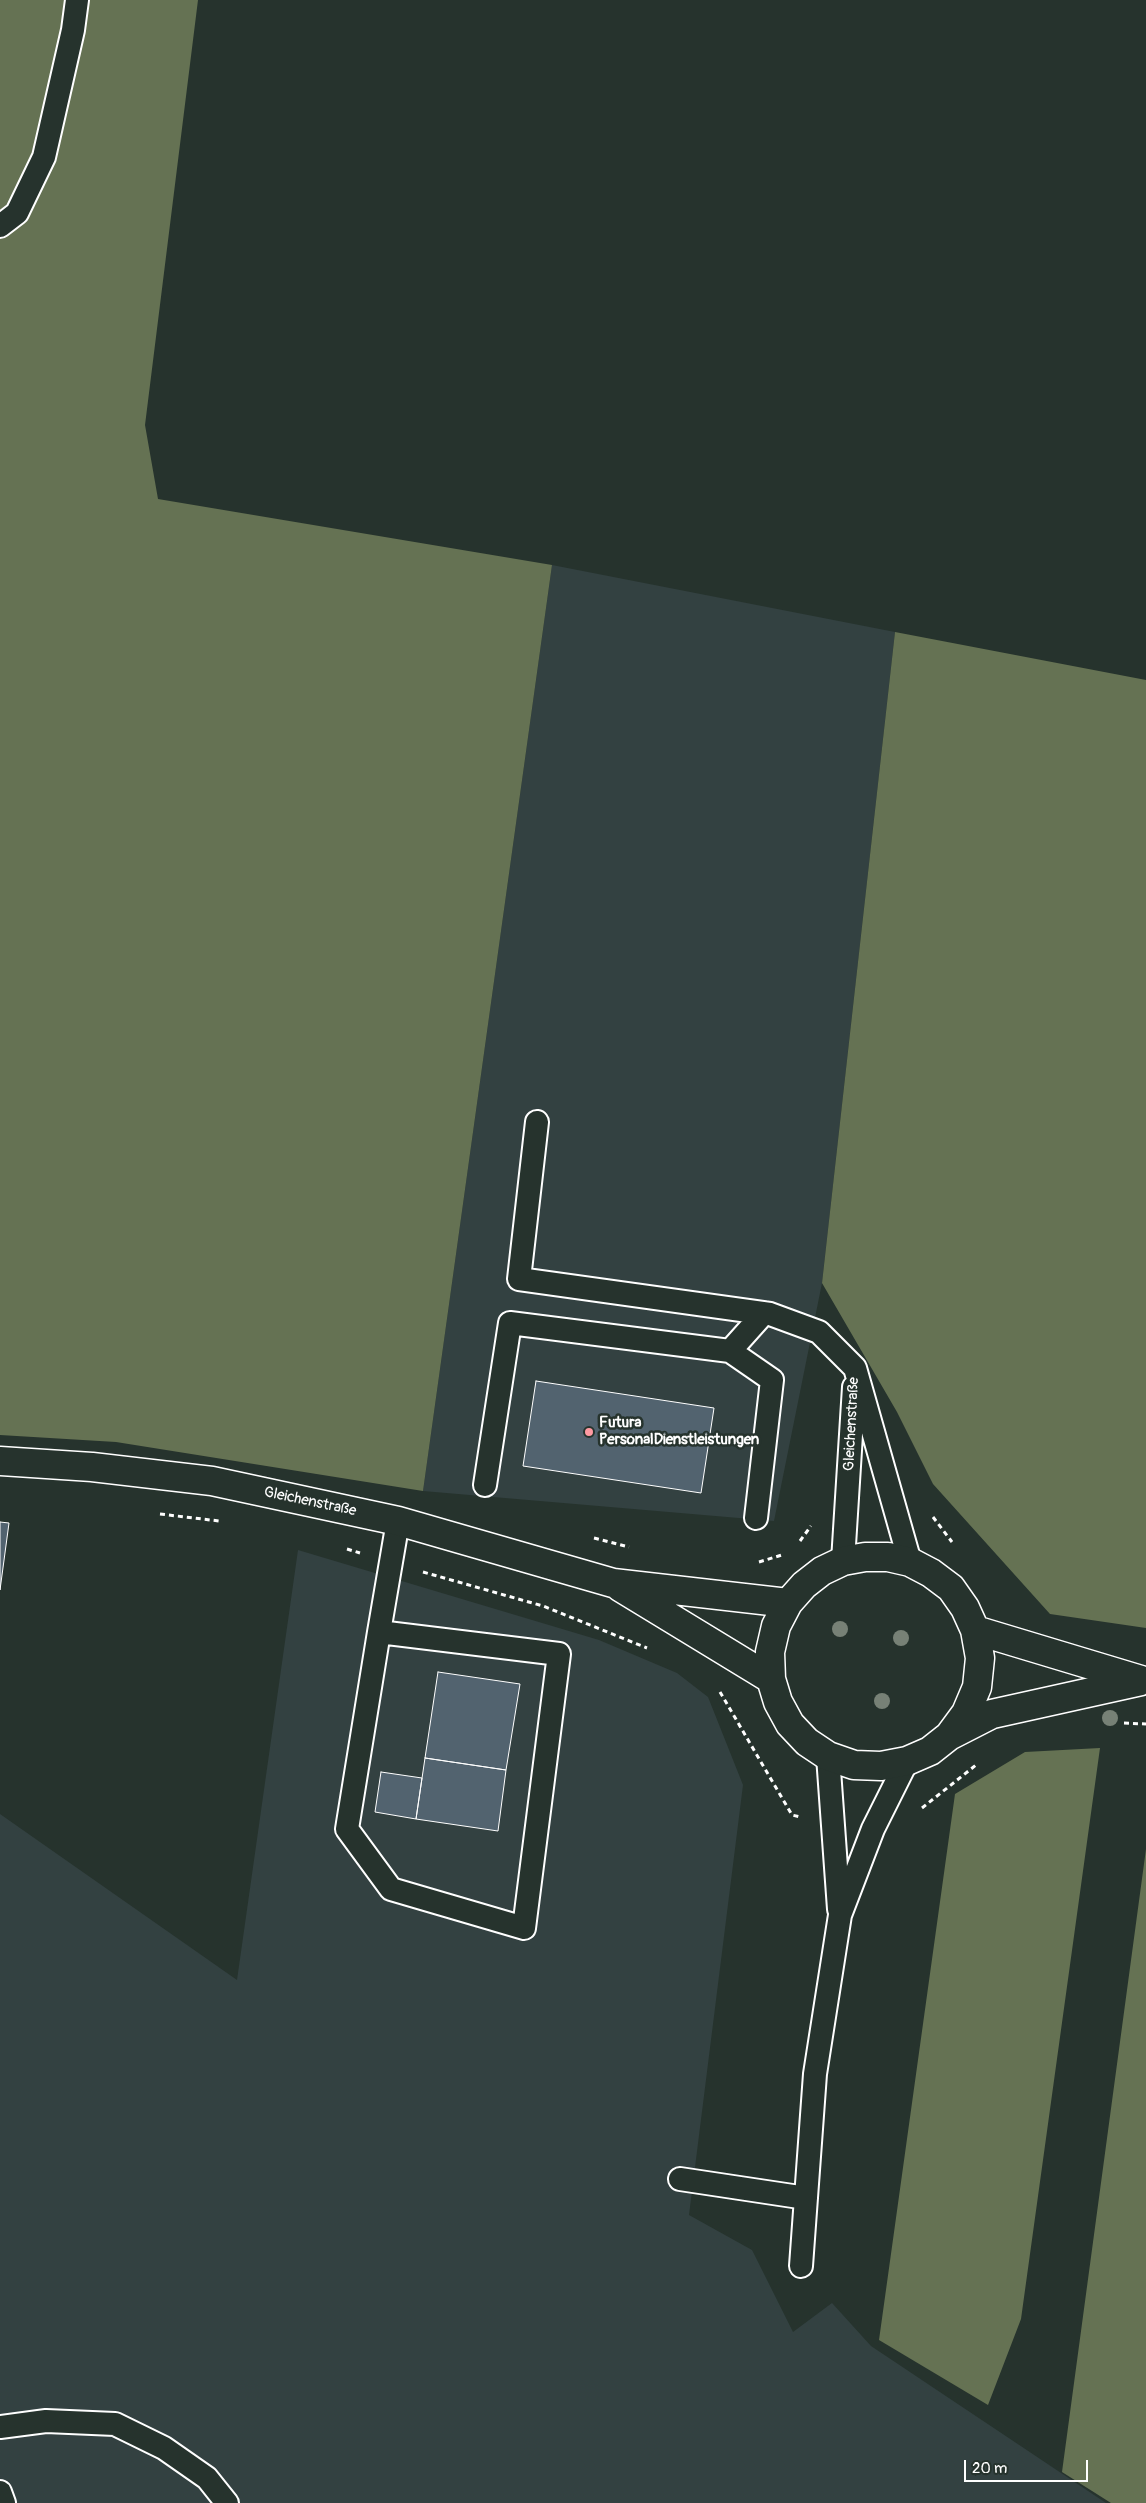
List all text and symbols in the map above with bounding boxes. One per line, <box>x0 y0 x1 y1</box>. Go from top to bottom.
street label: Gleichenstraße <box>841 1377 863 1471</box>
place label: Futura PersonalDienstleistungen <box>599 1414 759 1449</box>
marker: Futura PersonalDienstleistungen <box>583 1426 595 1438</box>
street label: Gleichenstraße <box>262 1483 358 1521</box>
scale bar <box>966 2450 1090 2482</box>
text: 20 m <box>972 2459 1007 2478</box>

